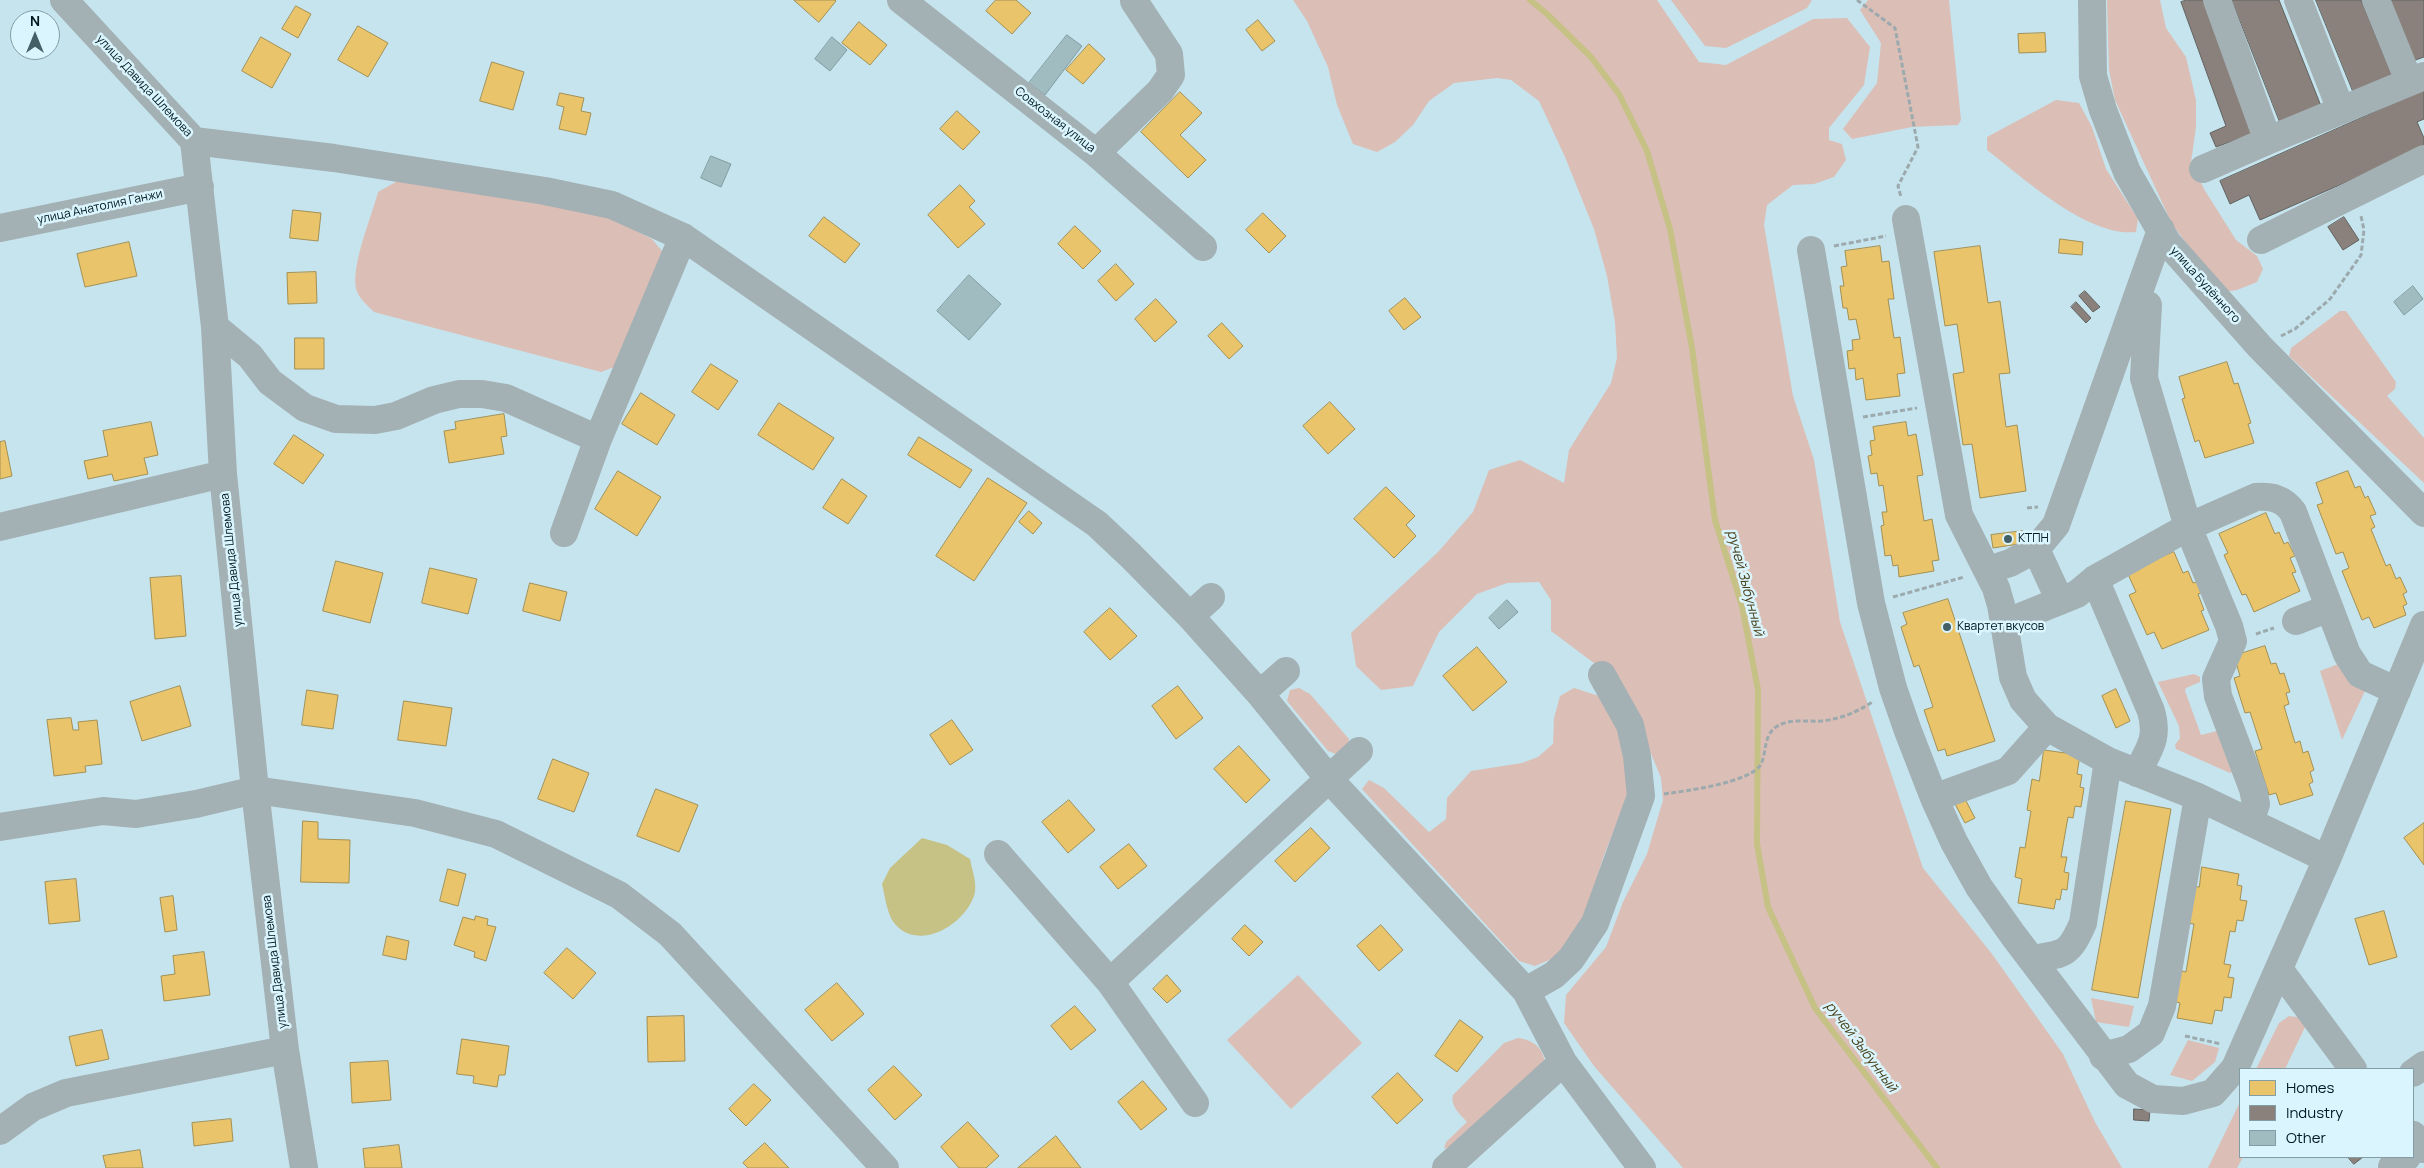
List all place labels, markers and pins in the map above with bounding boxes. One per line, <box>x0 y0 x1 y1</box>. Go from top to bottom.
place label: КТПН <box>2018 532 2049 546</box>
marker: КТПН <box>2002 533 2014 545</box>
place label: Квартет вкусов <box>1957 620 2044 634</box>
marker: Квартет вкусов <box>1941 621 1953 633</box>

